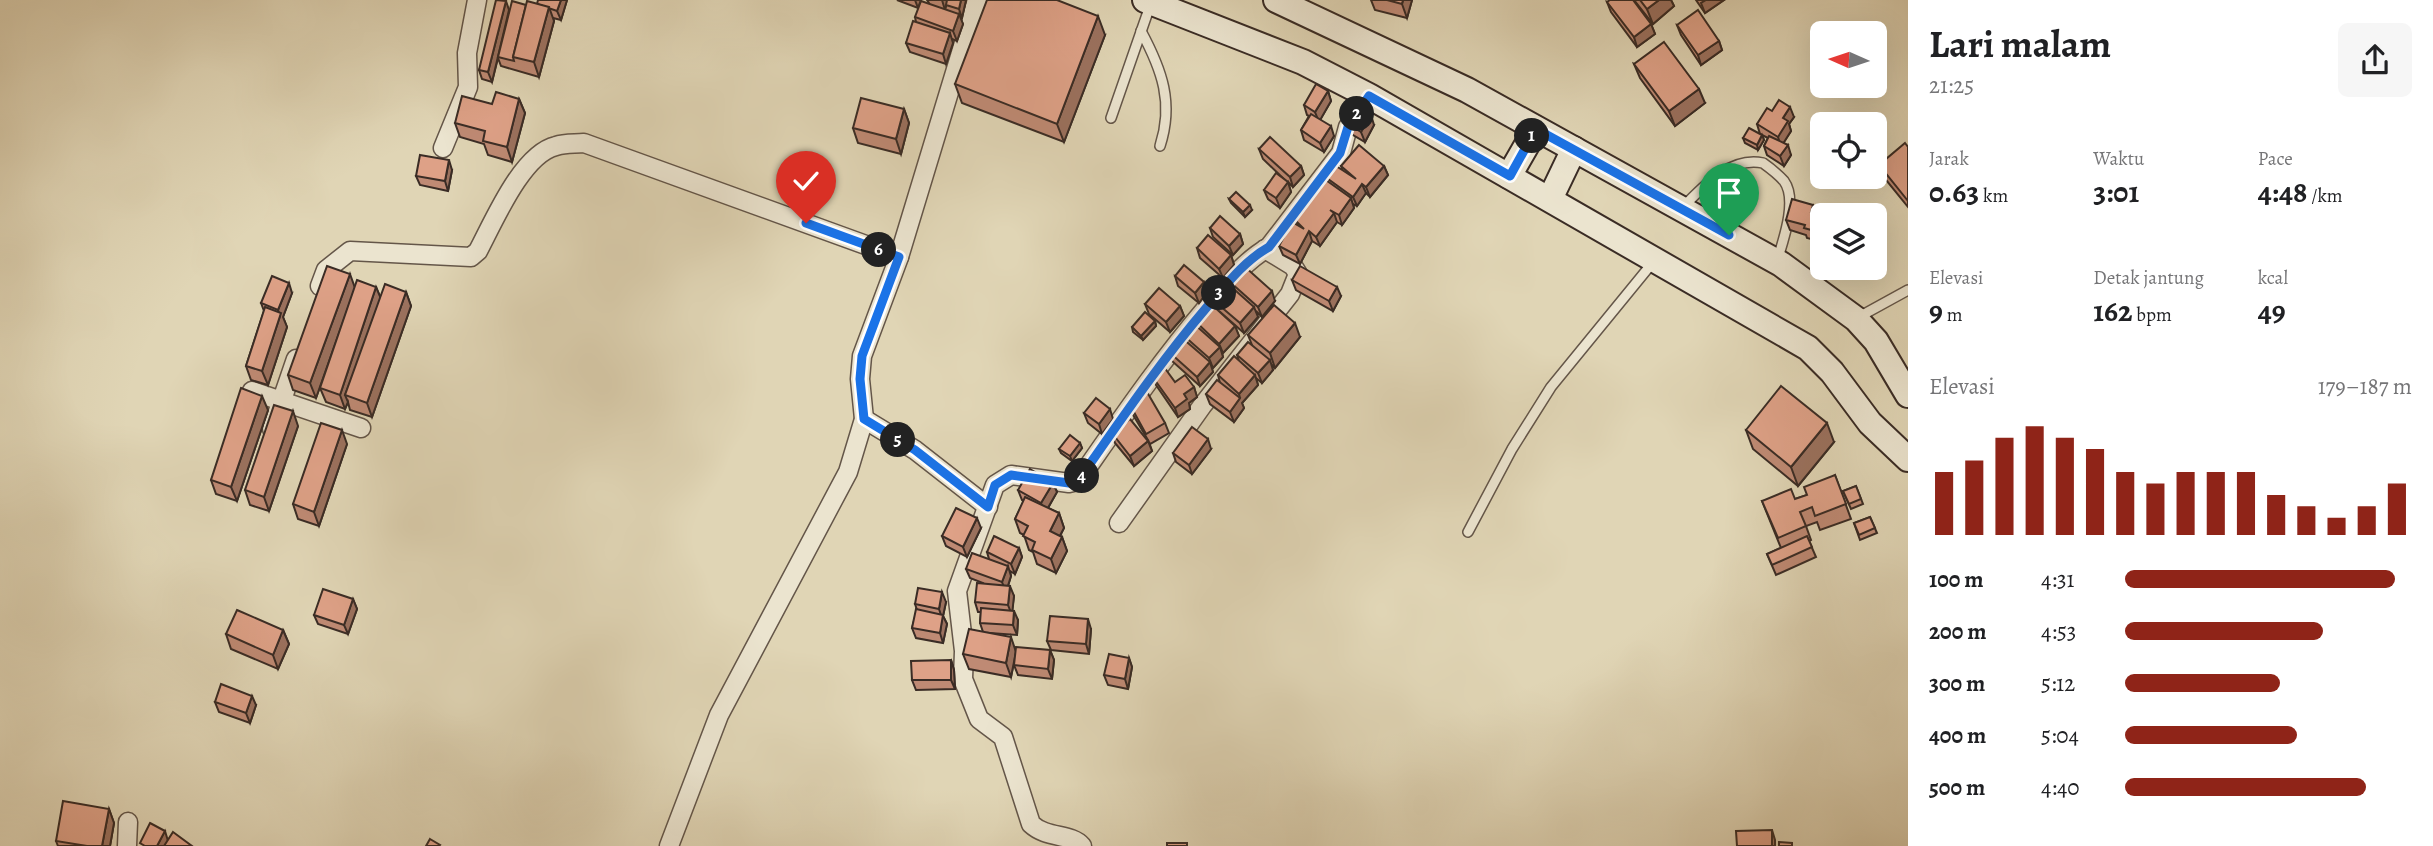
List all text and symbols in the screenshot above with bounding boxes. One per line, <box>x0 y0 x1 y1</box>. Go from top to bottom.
text: Lari malam <box>1929 18 2111 70</box>
north arrow <box>1810 21 1886 98</box>
map controls <box>1810 21 1887 280</box>
button: share <box>2338 23 2412 97</box>
text: 21:25 <box>1929 70 1974 101</box>
pin: 2 <box>1340 96 1374 132</box>
text: 2 <box>1352 100 1361 126</box>
button: locate <box>1810 112 1887 189</box>
pin: 1 <box>1514 118 1550 154</box>
text: 1 <box>1528 122 1535 148</box>
text: Jarak <box>1929 146 1969 172</box>
text: Waktu <box>2093 146 2144 172</box>
text: Pace <box>2258 146 2293 172</box>
pin <box>776 151 836 223</box>
icon: check <box>787 162 825 200</box>
pin <box>1699 163 1759 235</box>
text: 0.63 <box>1929 172 1979 212</box>
text: 3:01 <box>2093 172 2139 212</box>
text: 4:48 <box>2258 172 2307 212</box>
icon: arrive <box>1710 174 1748 212</box>
text: km <box>1979 183 2008 209</box>
text: /km <box>2307 183 2343 209</box>
button: layers <box>1810 203 1887 280</box>
pin: 6 <box>862 232 896 268</box>
text: 6 <box>874 236 883 262</box>
text: Elevasi <box>1929 265 1983 291</box>
text: Detak jantung <box>2093 265 2204 291</box>
text: kcal <box>2258 265 2288 291</box>
pin: 3 <box>1202 276 1236 310</box>
text: 3 <box>1214 279 1223 305</box>
text: 9 <box>1929 291 1943 331</box>
text: 162 <box>2093 291 2133 331</box>
text: 49 <box>2258 291 2286 331</box>
text: m <box>1943 302 1962 328</box>
text: bpm <box>2133 302 2172 328</box>
text: Elevasi <box>1929 371 1995 402</box>
text: 179–187 m <box>2318 371 2412 402</box>
pin: 5 <box>880 422 916 458</box>
text: 5 <box>893 426 902 452</box>
pin: 4 <box>1064 458 1100 494</box>
text: 4 <box>1077 462 1086 488</box>
text: 100 m <box>1929 564 1984 595</box>
text: 4:31 <box>2041 564 2074 595</box>
text: 200 m <box>1929 616 1987 647</box>
text: 4:53 <box>2041 616 2076 647</box>
text: 300 m <box>1929 668 1985 699</box>
text: 5:12 <box>2041 668 2075 699</box>
text: 400 m <box>1929 720 1986 751</box>
text: 5:04 <box>2041 720 2079 751</box>
text: 500 m <box>1929 772 1985 803</box>
text: 4:40 <box>2041 772 2080 803</box>

